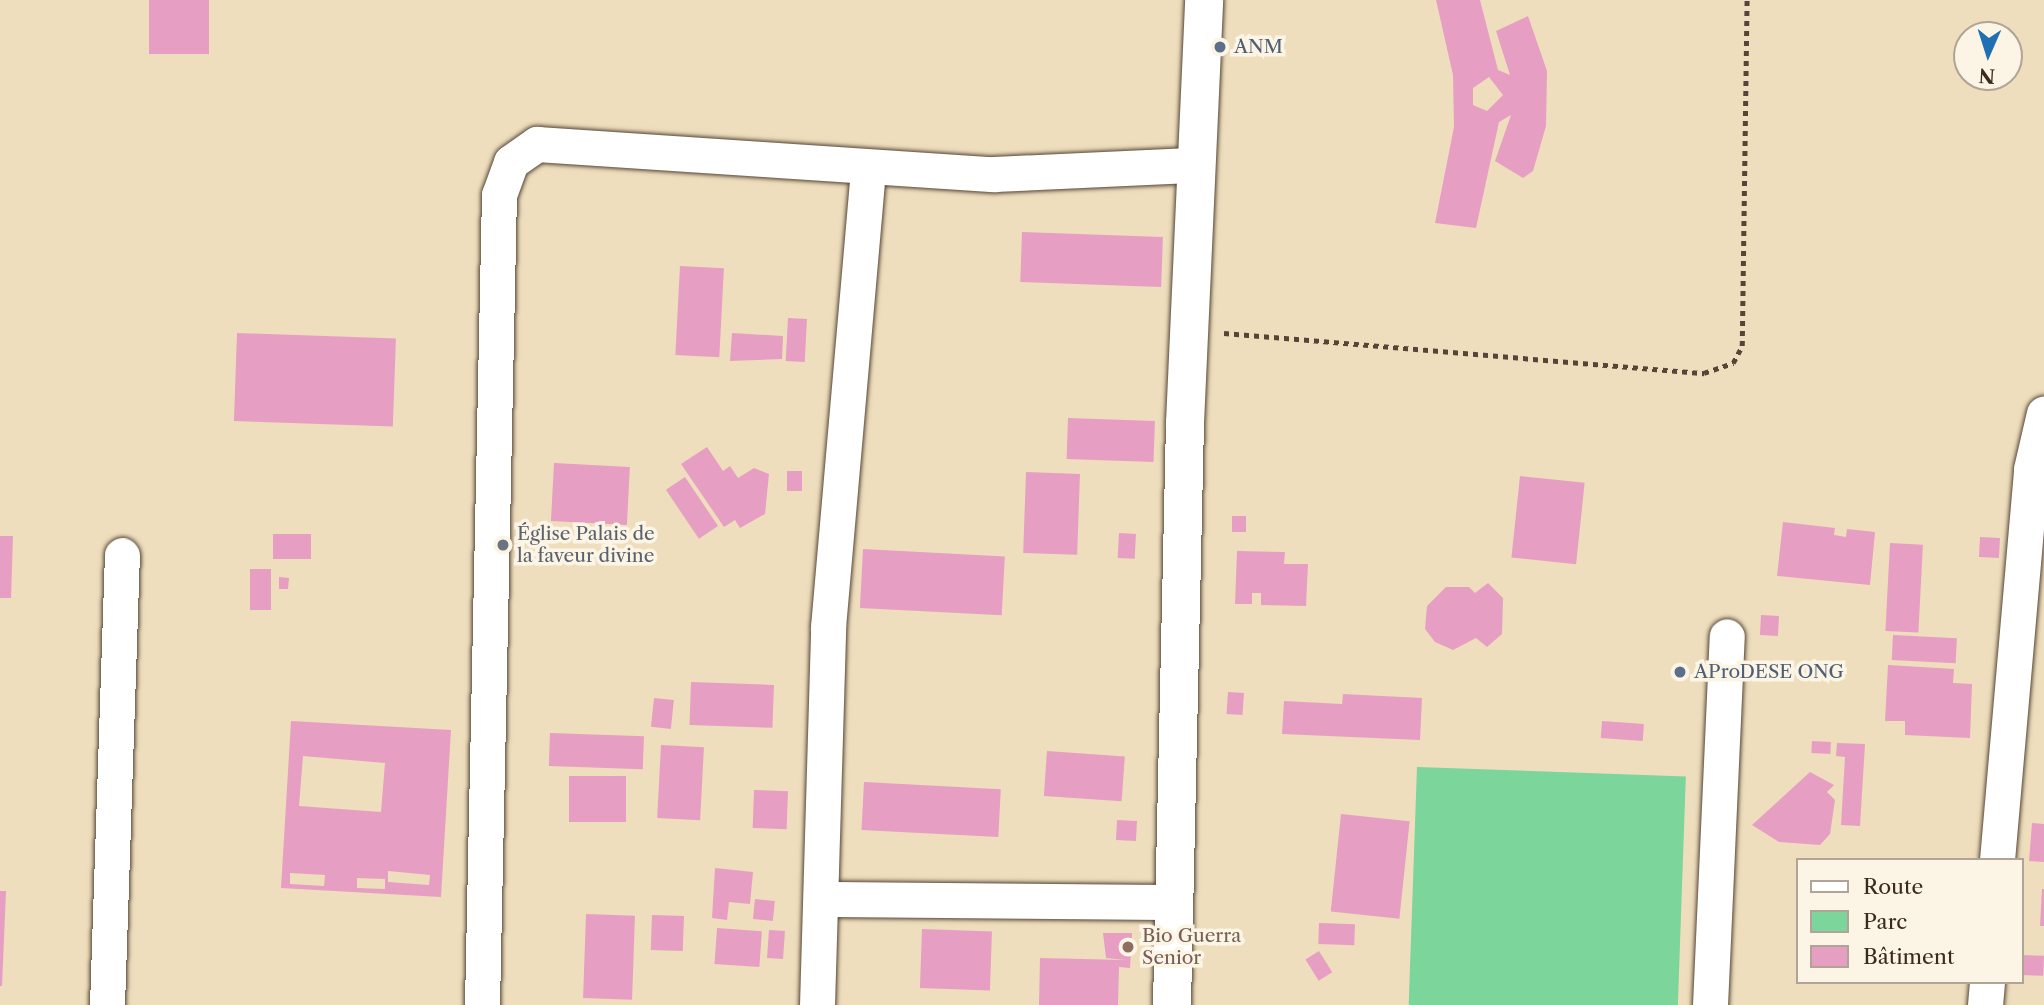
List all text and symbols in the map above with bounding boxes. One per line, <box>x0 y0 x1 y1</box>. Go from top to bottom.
north arrow <box>1953 21 2023 91</box>
place label: ANM <box>1234 36 1283 58</box>
marker: ANM <box>1212 39 1228 55</box>
text: N <box>1978 64 1996 87</box>
place label: Église Palais de la faveur divine <box>517 523 655 567</box>
marker: Église Palais de la faveur divine <box>495 537 511 553</box>
place label: AProDESE ONG <box>1694 661 1844 683</box>
marker: AProDESE ONG <box>1672 664 1688 680</box>
legend <box>1796 858 2023 984</box>
text: Route <box>1863 874 1923 899</box>
text: Parc <box>1863 909 1907 934</box>
place label: Bio Guerra Senior <box>1142 925 1241 969</box>
marker: Bio Guerra Senior <box>1120 939 1136 955</box>
text: Bâtiment <box>1863 944 1954 969</box>

